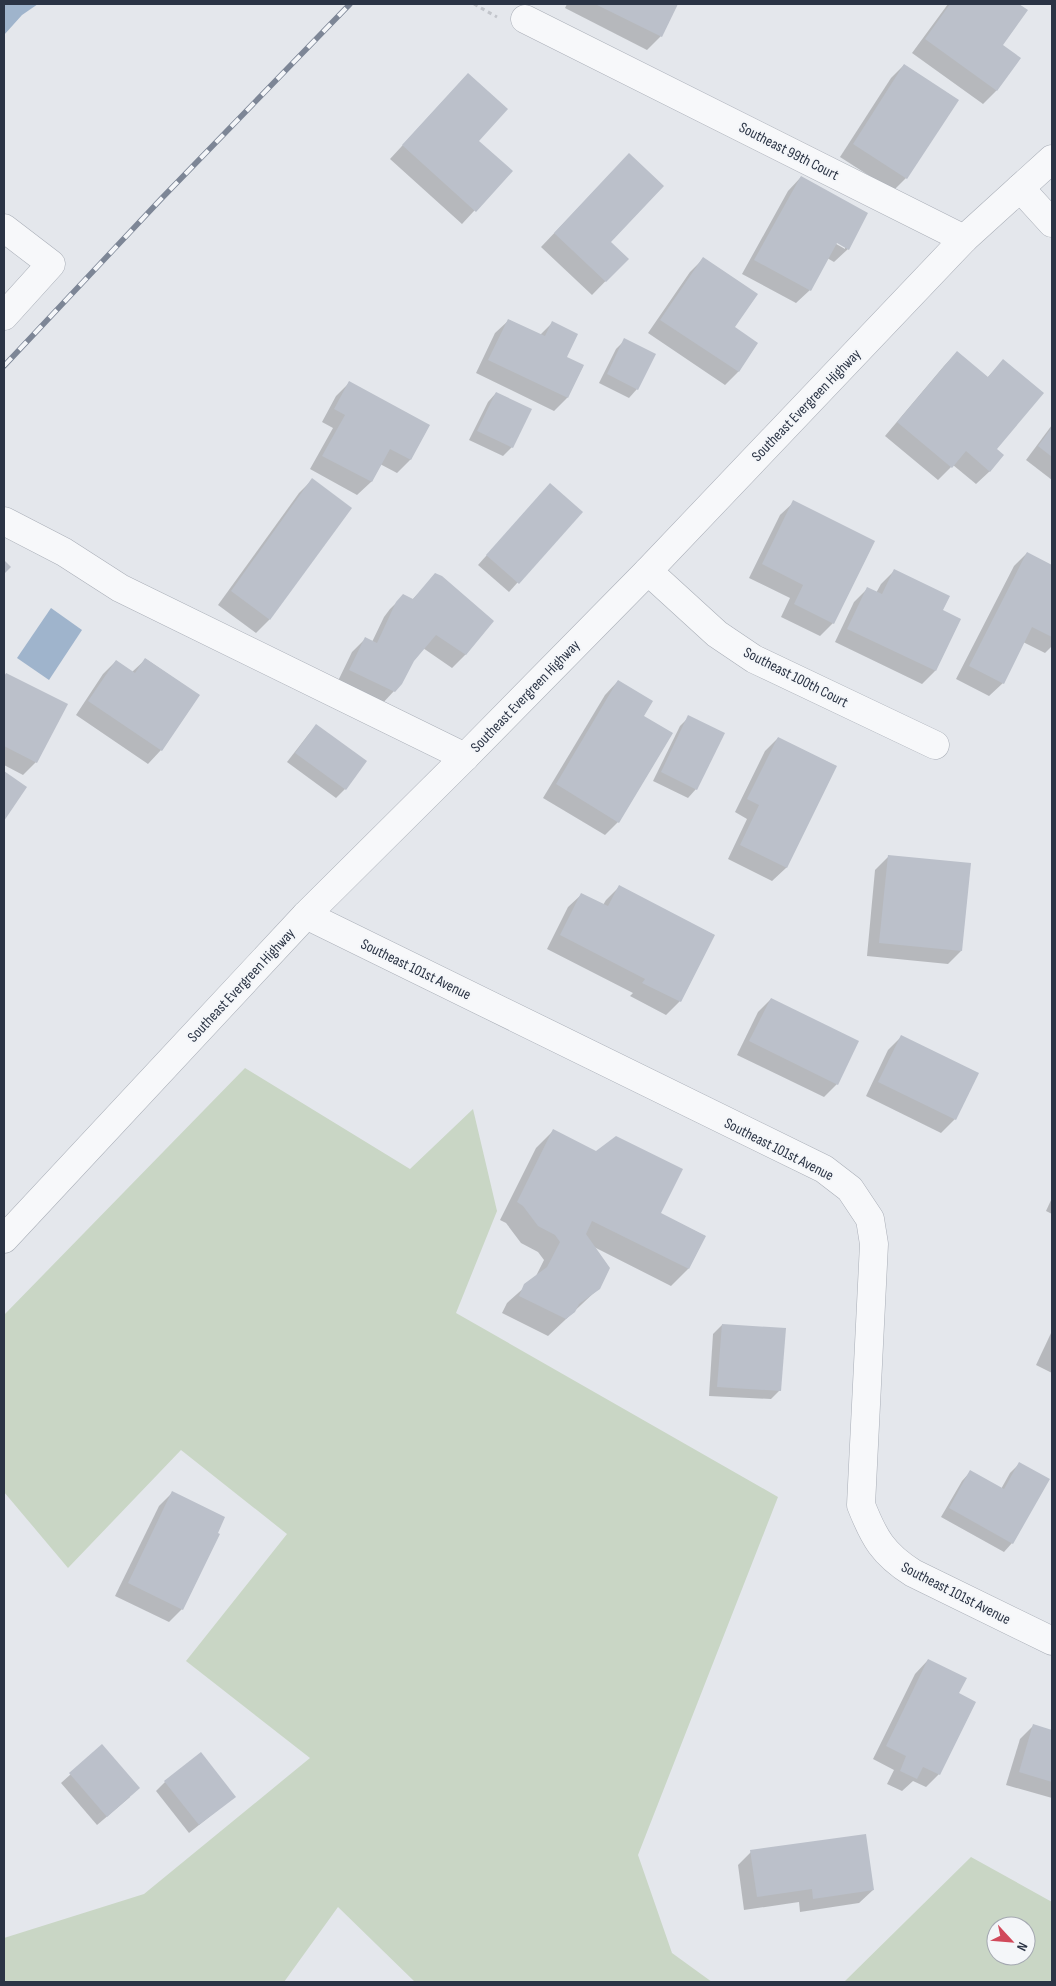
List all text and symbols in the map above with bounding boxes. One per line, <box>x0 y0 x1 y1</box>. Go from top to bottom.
street label: Southeast 99th Court <box>736 118 842 185</box>
street label: Southeast Evergreen Highway <box>748 345 865 466</box>
street label: Southeast Evergreen Highway <box>467 636 584 757</box>
street label: Southeast 100th Court <box>740 643 852 712</box>
street label: Southeast Evergreen Highway <box>184 924 299 1046</box>
street label: Southeast 101st Avenue <box>358 935 474 1004</box>
street label: Southeast 101st Avenue <box>721 1114 837 1185</box>
street label: Southeast 101st Avenue <box>898 1558 1014 1629</box>
north arrow <box>986 1916 1036 1966</box>
text: N <box>1013 1939 1032 1954</box>

